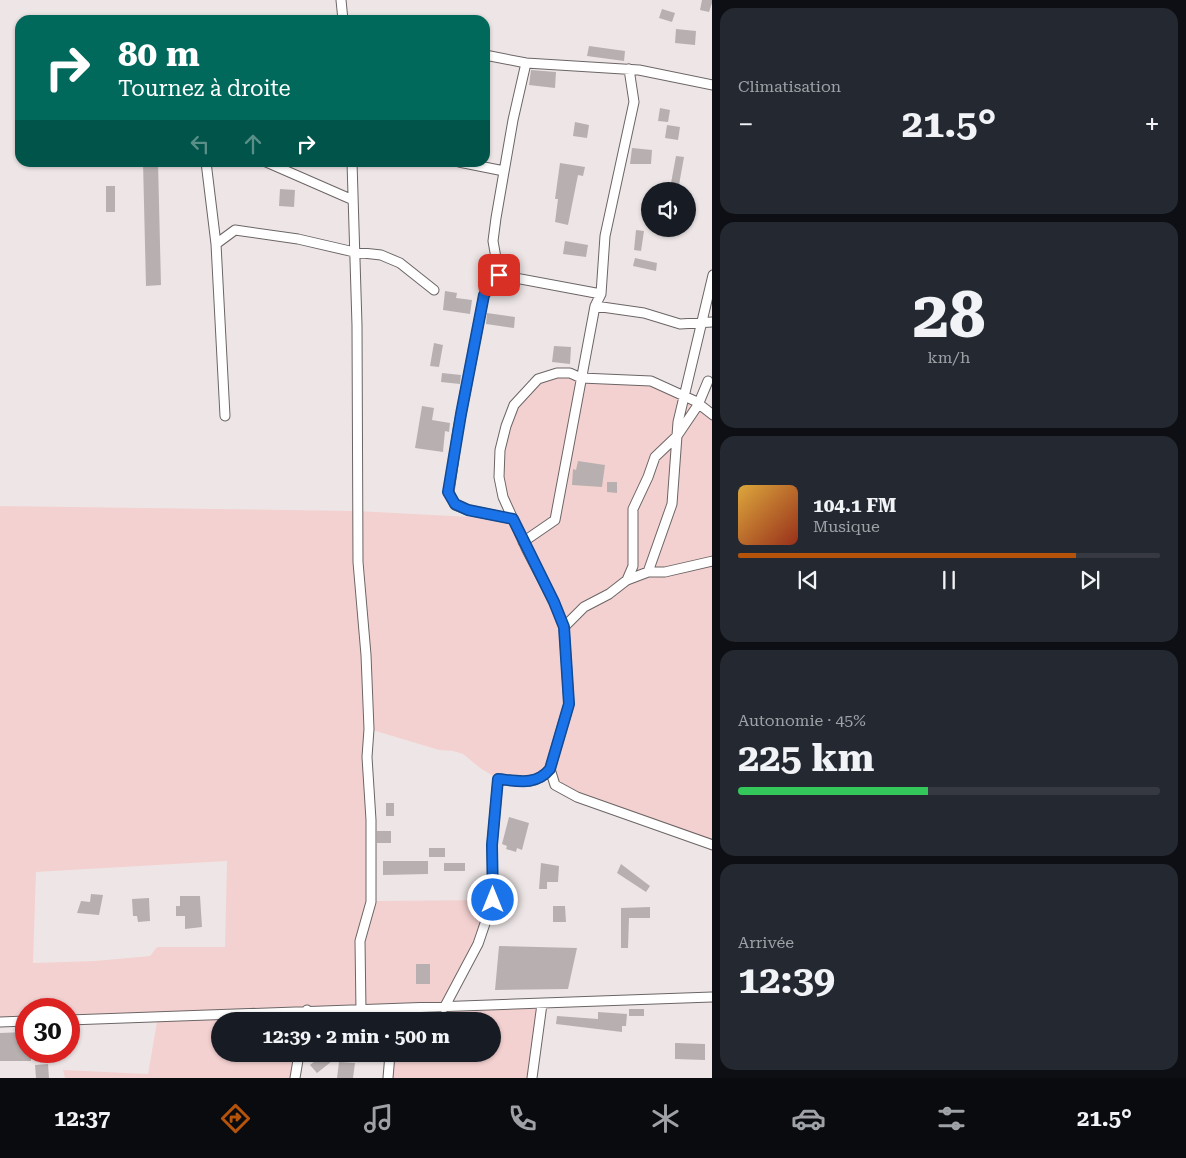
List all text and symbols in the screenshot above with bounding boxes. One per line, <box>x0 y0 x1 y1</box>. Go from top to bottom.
text: 80 m <box>118 34 200 75</box>
icon: right <box>35 35 100 100</box>
text: Tournez à droite <box>118 76 291 101</box>
text: Climatisation <box>738 77 841 96</box>
text: 21.5° <box>902 102 996 146</box>
text: − <box>738 108 754 141</box>
text: + <box>1144 108 1160 141</box>
icon: left <box>186 130 214 158</box>
icon: ahead <box>239 130 267 158</box>
icon: right <box>292 130 320 158</box>
map controls <box>641 182 696 237</box>
button: sound <box>641 182 696 237</box>
pin <box>478 254 520 296</box>
icon: arrive <box>485 261 513 289</box>
text: 28 <box>913 277 985 353</box>
text: km/h <box>928 348 970 367</box>
text: 104.1 FM <box>813 494 896 517</box>
text: Musique <box>813 517 880 536</box>
icon: previous <box>794 566 822 594</box>
icon: pause <box>935 566 963 594</box>
icon: next <box>1076 566 1104 594</box>
text: Autonomie · 45% <box>738 711 866 730</box>
text: 225 km <box>738 736 874 780</box>
position arrow <box>466 873 518 925</box>
text: Arrivée <box>738 933 794 952</box>
text: 12:39 <box>738 958 835 1002</box>
speed limit sign: 30 <box>15 998 80 1063</box>
text: 12:39 · 2 min · 500 m <box>262 1025 450 1048</box>
icon: directions <box>218 1101 253 1136</box>
icon: music <box>361 1101 396 1136</box>
icon: phone <box>505 1101 540 1136</box>
icon: climate <box>648 1101 683 1136</box>
icon: car <box>791 1101 826 1136</box>
icon: filters <box>934 1101 969 1136</box>
text: 12:37 <box>54 1106 110 1131</box>
text: 21.5° <box>1077 1106 1132 1131</box>

